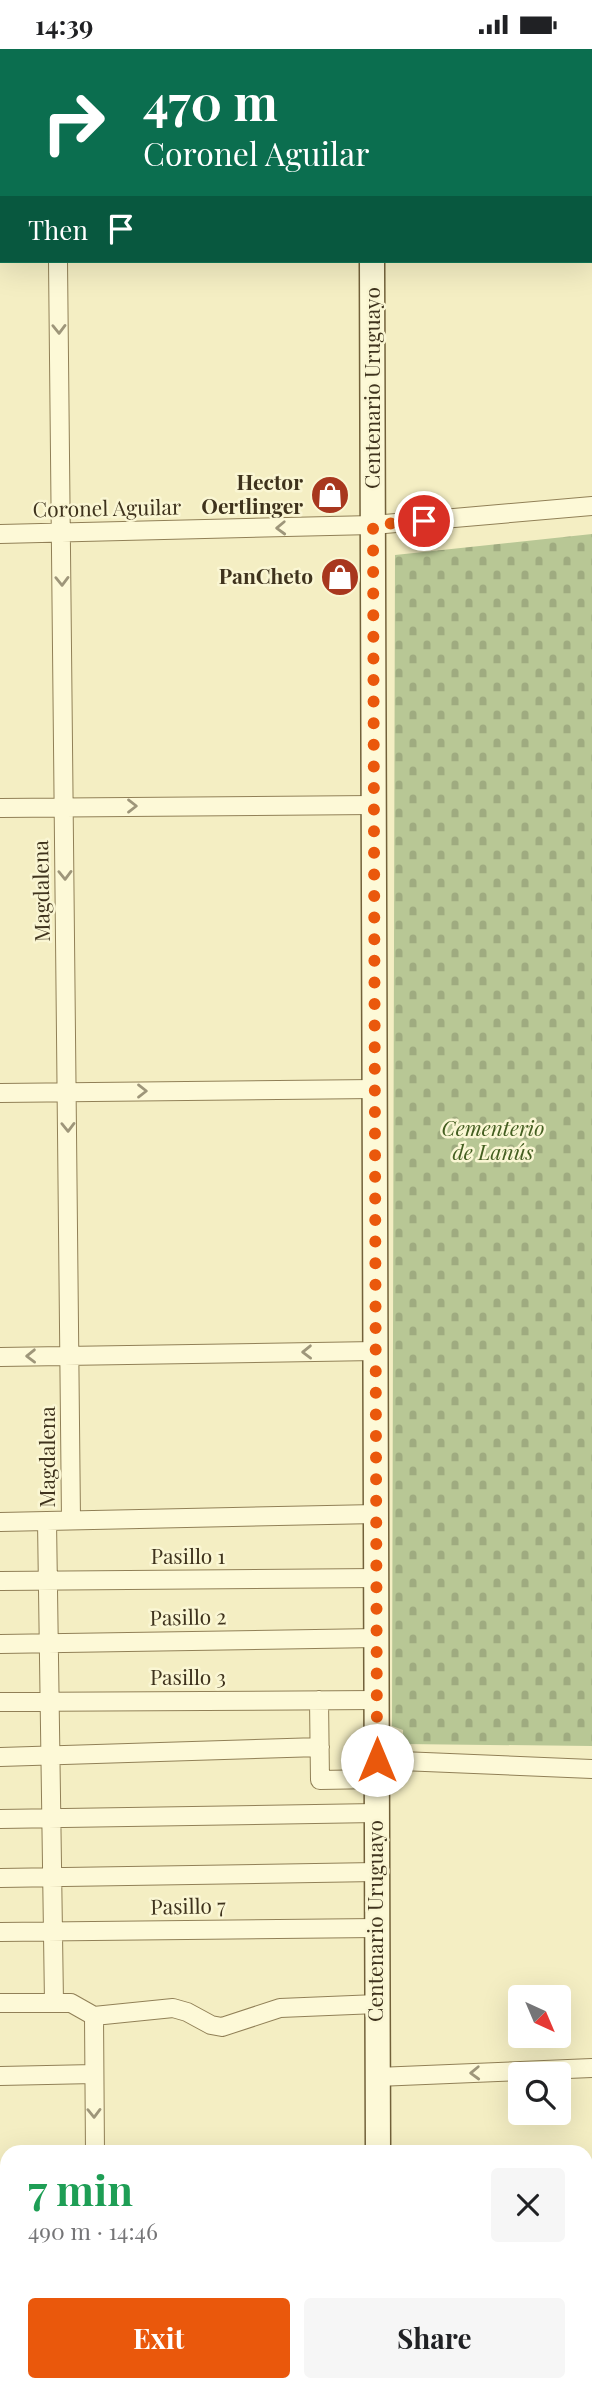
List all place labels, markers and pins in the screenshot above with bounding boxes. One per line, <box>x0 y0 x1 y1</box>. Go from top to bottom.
place label: Hector Oertlinger <box>201 467 303 519</box>
shop icon: Hector Oertlinger <box>309 474 351 516</box>
pin <box>394 491 454 551</box>
shop icon: PanCheto <box>319 556 361 598</box>
place label: PanCheto <box>219 561 313 589</box>

